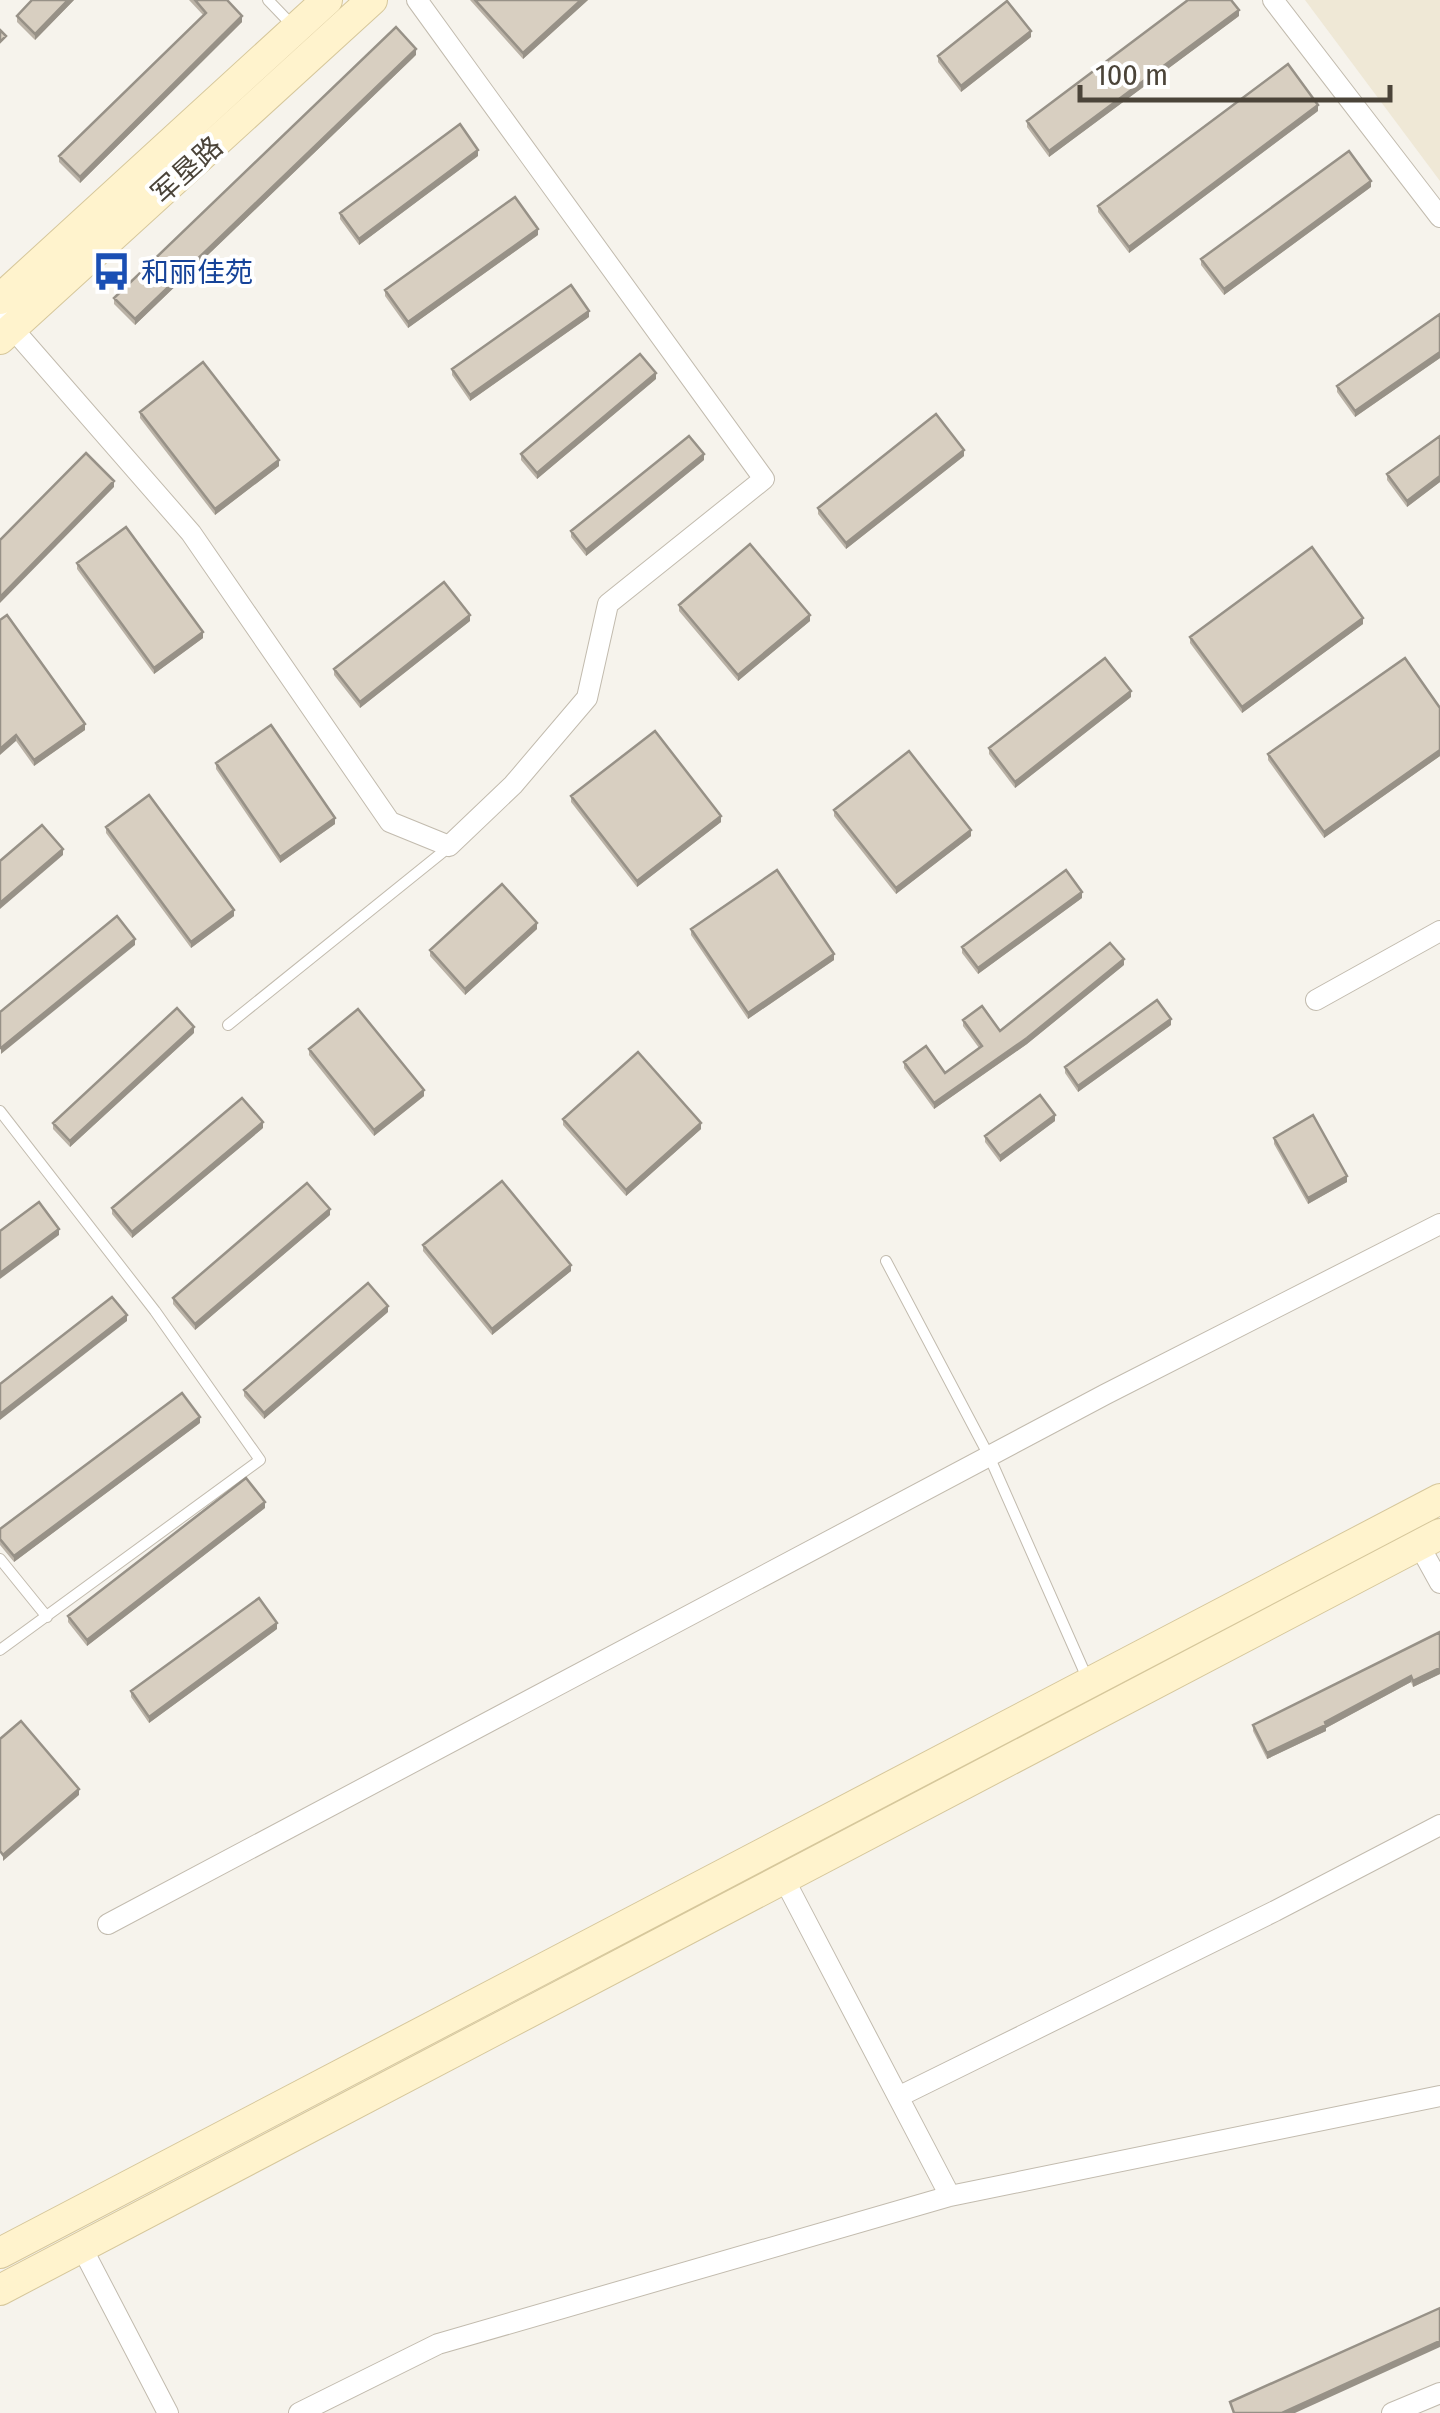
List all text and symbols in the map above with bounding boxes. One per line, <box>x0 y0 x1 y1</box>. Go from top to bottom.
scale bar <box>1080 40 1390 102</box>
text: 100 m <box>1095 57 1168 93</box>
street label: 军垦路 <box>145 130 229 210</box>
bus stop icon: 和丽佳苑 <box>90 251 132 293</box>
place label: 和丽佳苑 <box>141 256 253 289</box>

